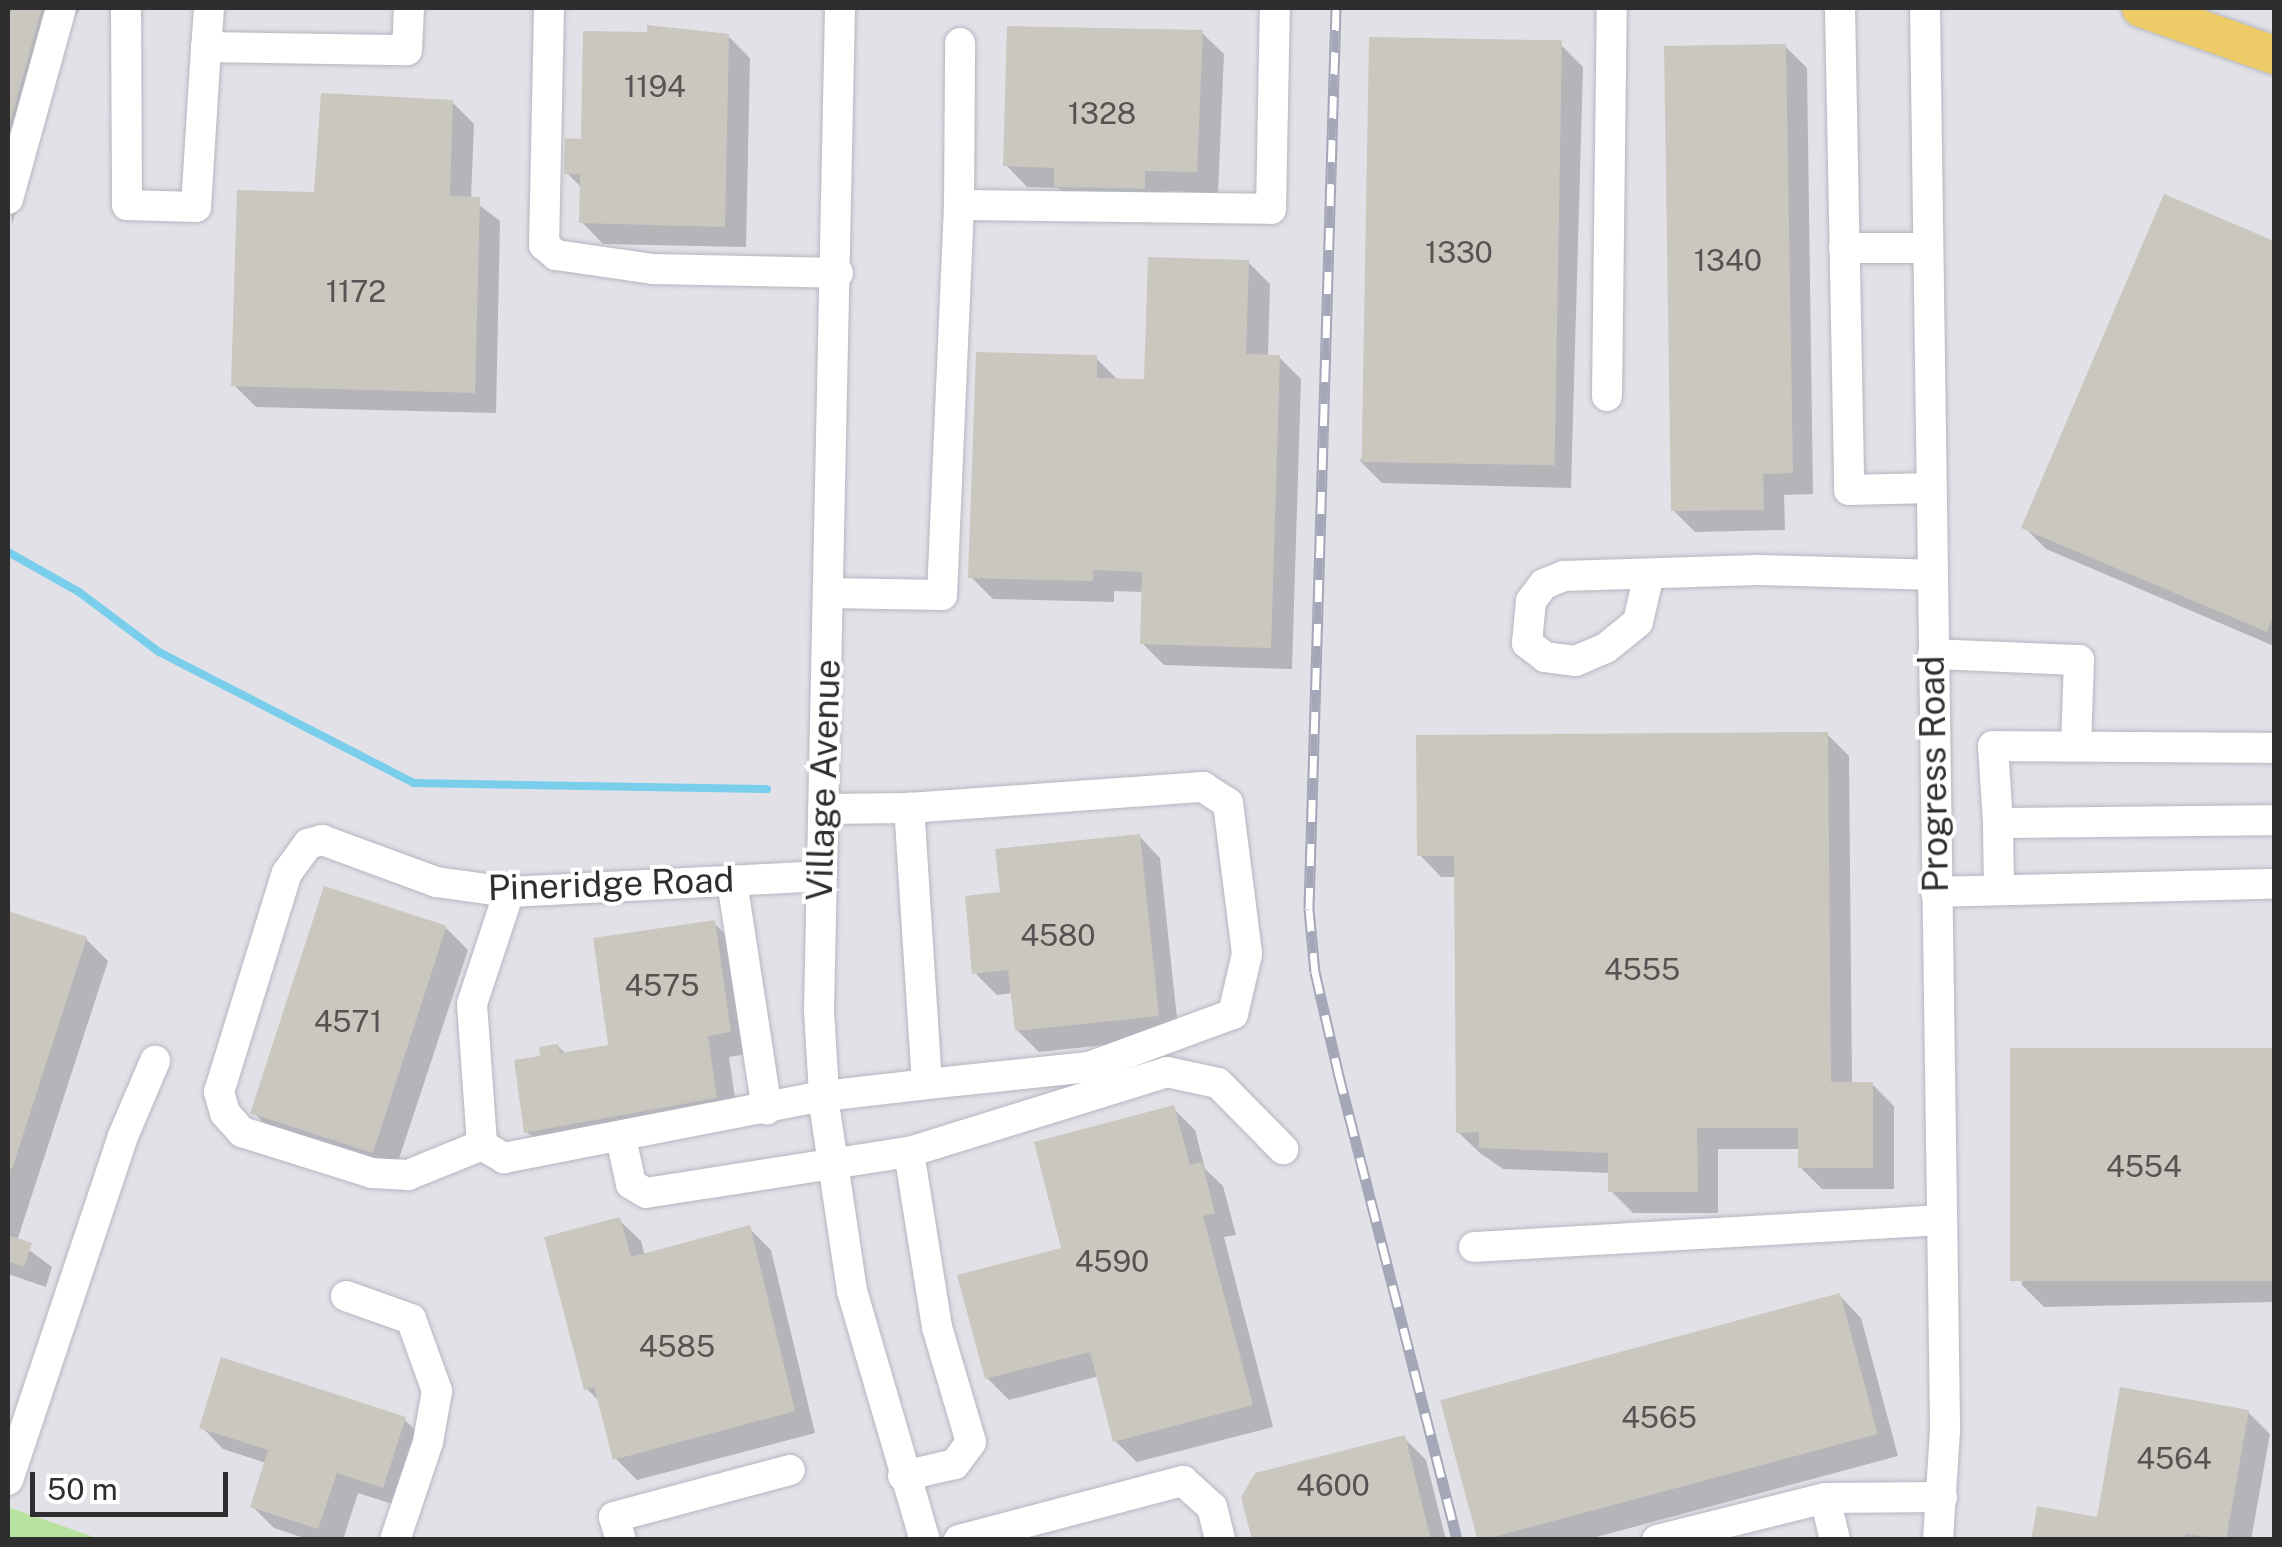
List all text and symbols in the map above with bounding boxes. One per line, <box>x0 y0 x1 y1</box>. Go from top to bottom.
house number: 1194 <box>624 68 686 104</box>
house number: 1328 <box>1068 95 1136 131</box>
house number: 1330 <box>1425 234 1493 270</box>
house number: 1340 <box>1694 242 1762 278</box>
house number: 1172 <box>326 273 386 309</box>
street label: Progress Road <box>1911 655 1957 893</box>
street label: Village Avenue <box>799 658 849 902</box>
street label: Pineridge Road <box>487 859 735 909</box>
house number: 4580 <box>1020 917 1096 953</box>
house number: 4555 <box>1604 951 1680 987</box>
house number: 4575 <box>624 967 700 1003</box>
house number: 4571 <box>314 1003 382 1039</box>
house number: 4554 <box>2106 1148 2182 1184</box>
house number: 4590 <box>1075 1243 1149 1279</box>
house number: 4585 <box>639 1328 715 1364</box>
house number: 4565 <box>1621 1399 1697 1435</box>
house number: 4564 <box>2136 1440 2212 1476</box>
scale bar <box>35 1452 232 1514</box>
house number: 4600 <box>1296 1467 1370 1503</box>
text: 50 m <box>47 1471 118 1507</box>

